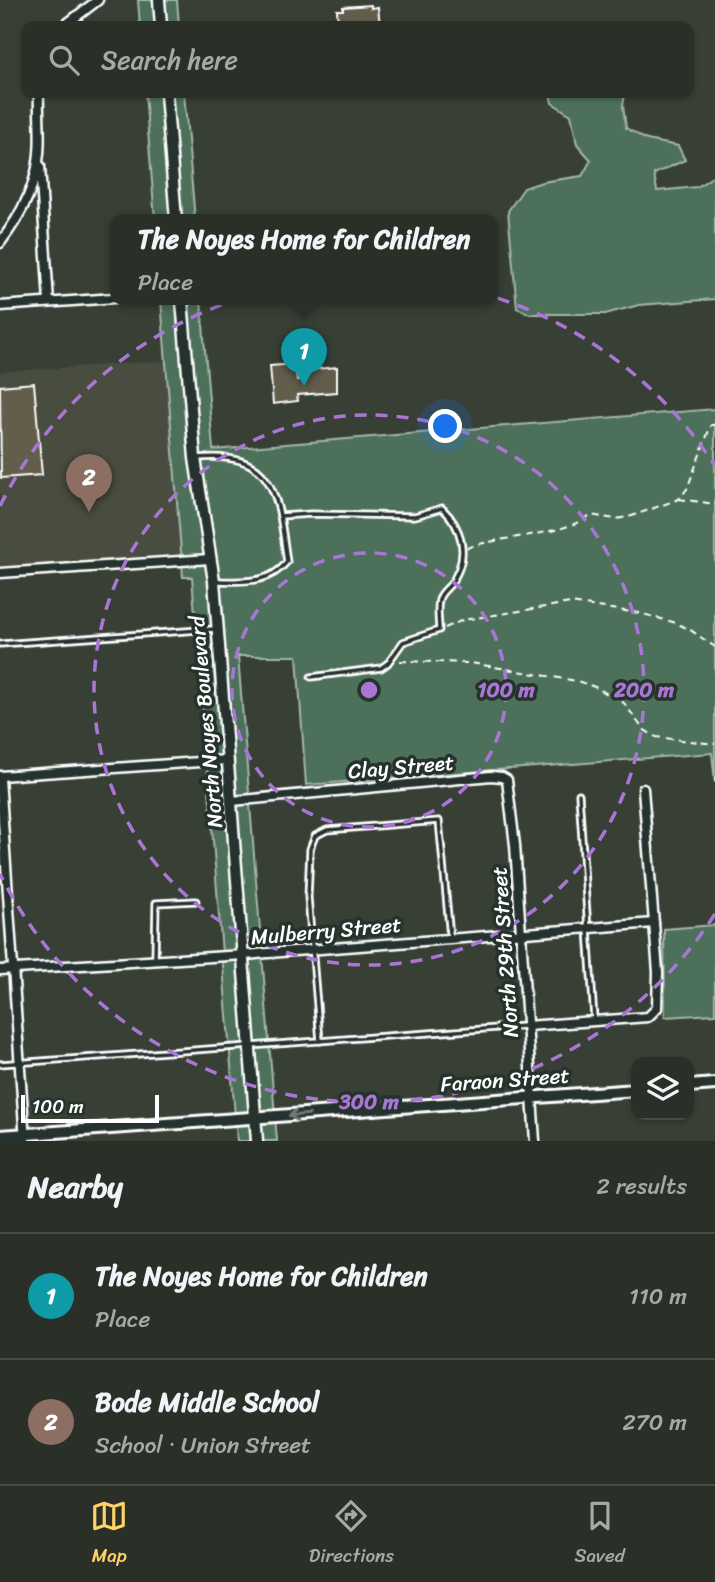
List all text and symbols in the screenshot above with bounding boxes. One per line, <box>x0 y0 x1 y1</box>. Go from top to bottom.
search box <box>21 21 694 98</box>
text: Search here <box>101 37 238 83</box>
icon: search <box>45 41 83 79</box>
popup <box>110 214 498 305</box>
text: The Noyes Home for Children <box>138 216 470 262</box>
text: Place <box>138 262 193 303</box>
pin: 1 <box>281 328 327 386</box>
your location <box>428 409 462 443</box>
pin: 2 <box>66 454 112 512</box>
street label: North Noyes Boulevard <box>178 613 234 830</box>
text: 100 m <box>477 671 535 709</box>
text: 200 m <box>613 671 675 709</box>
centre of rings <box>357 678 381 702</box>
street label: Clay Street <box>346 743 456 791</box>
street label: North 29th Street <box>480 865 530 1039</box>
street label: Mulberry Street <box>249 905 403 957</box>
street label: Faraon Street <box>439 1057 571 1103</box>
map controls <box>631 1057 694 1120</box>
button: layers <box>631 1057 694 1120</box>
text: 300 m <box>338 1083 400 1121</box>
text: 100 m <box>32 1090 84 1123</box>
scale bar <box>21 1092 159 1124</box>
one-way arrow <box>289 1109 311 1122</box>
text: Nearby <box>28 1160 123 1214</box>
text: 2 results <box>596 1166 687 1207</box>
text: The Noyes Home for Children <box>95 1253 428 1299</box>
text: 1 <box>46 1276 56 1317</box>
text: 110 m <box>629 1276 687 1317</box>
text: Place <box>95 1299 150 1340</box>
text: Bode Middle School <box>95 1379 319 1425</box>
text: 2 <box>44 1402 58 1443</box>
text: 270 m <box>622 1402 687 1443</box>
text: School · Union Street <box>95 1425 311 1466</box>
tab: Map <box>90 1497 128 1572</box>
tab: Directions <box>309 1497 394 1572</box>
tab: Saved <box>575 1497 625 1572</box>

